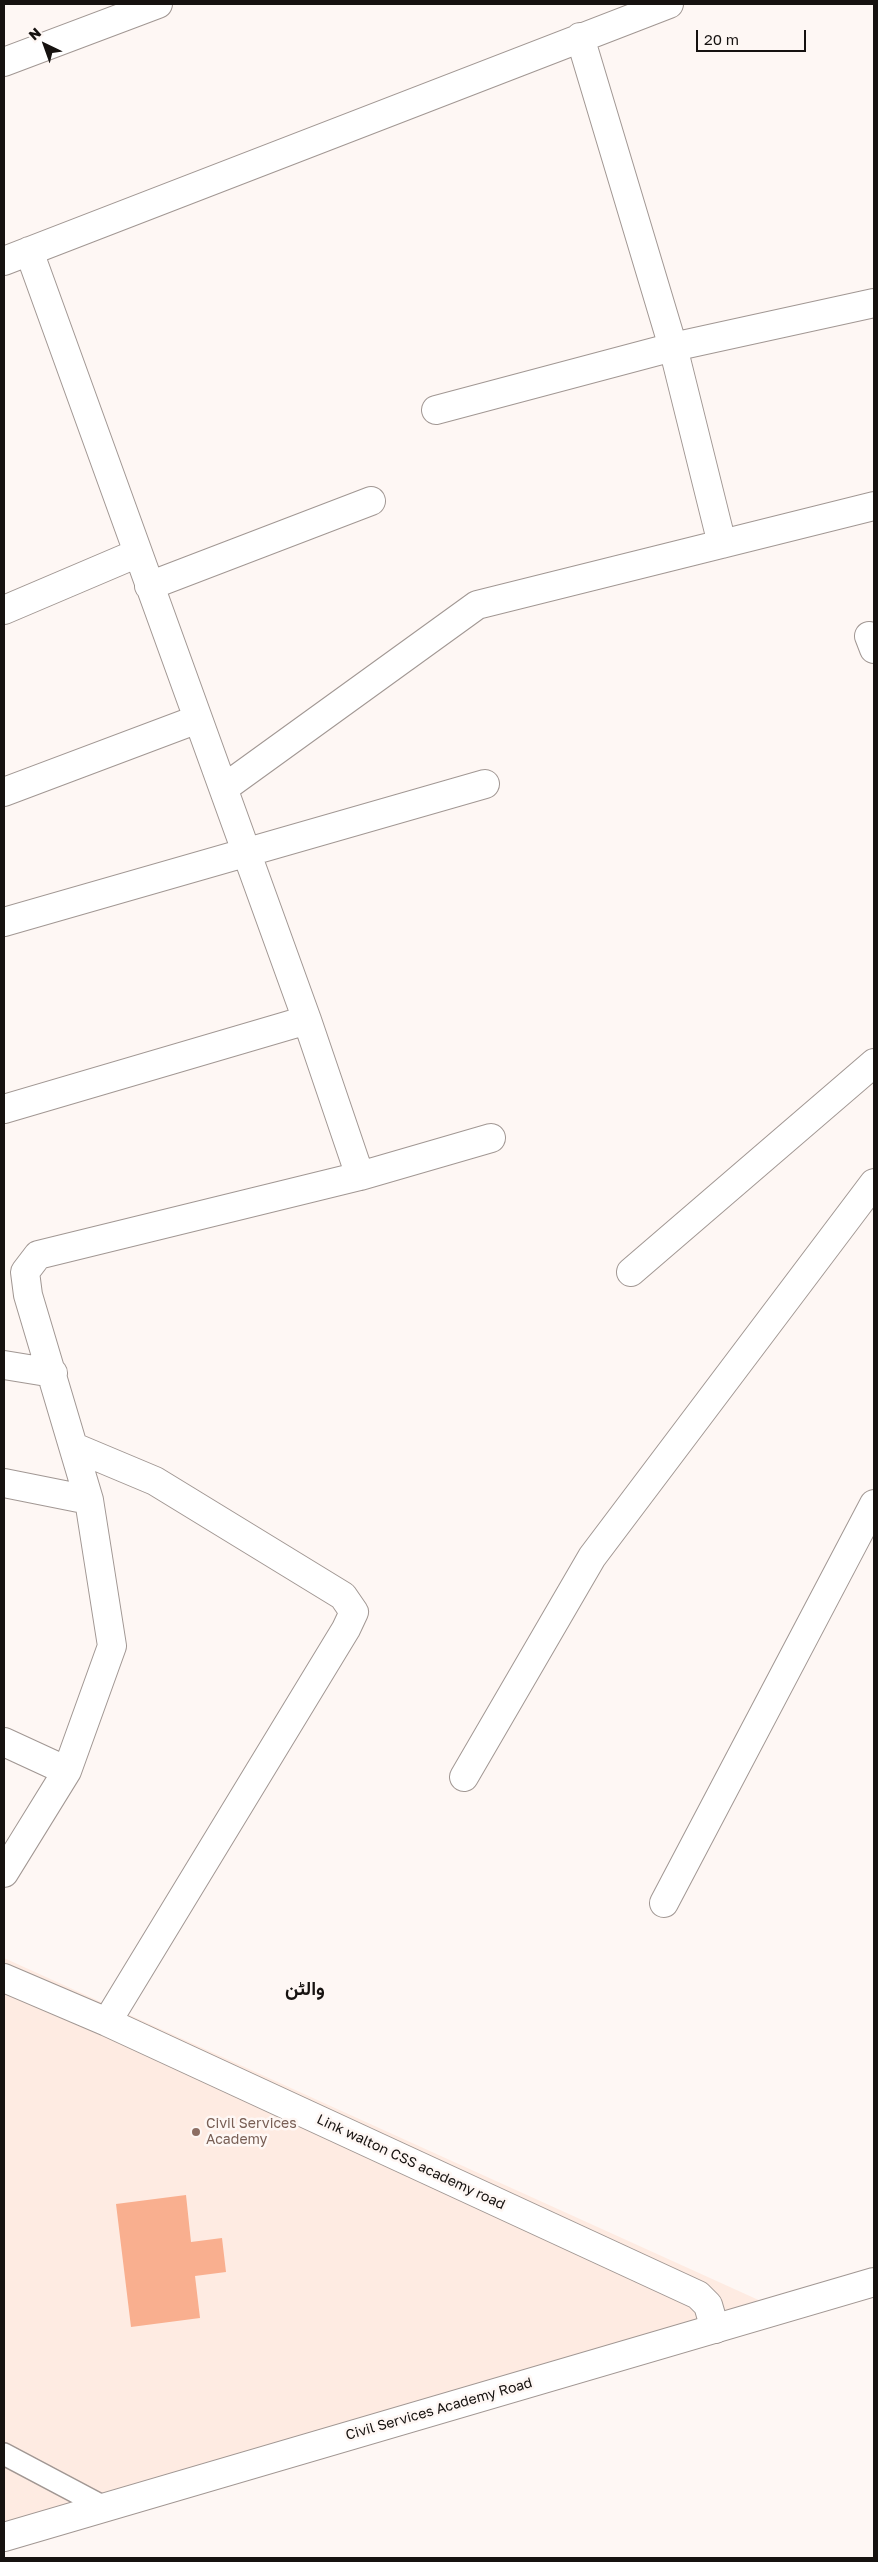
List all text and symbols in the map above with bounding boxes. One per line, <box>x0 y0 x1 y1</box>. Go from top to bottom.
north arrow <box>20 20 70 70</box>
scale bar <box>698 20 808 52</box>
text: N <box>25 24 44 43</box>
text: 20 m <box>704 30 739 48</box>
district label: والٹن <box>285 1978 325 2000</box>
street label: Link walton CSS academy road <box>314 2111 508 2213</box>
place label: Civil Services Academy <box>206 2116 297 2148</box>
marker: Civil Services Academy <box>190 2126 202 2138</box>
street label: Civil Services Academy Road <box>344 2374 534 2444</box>

